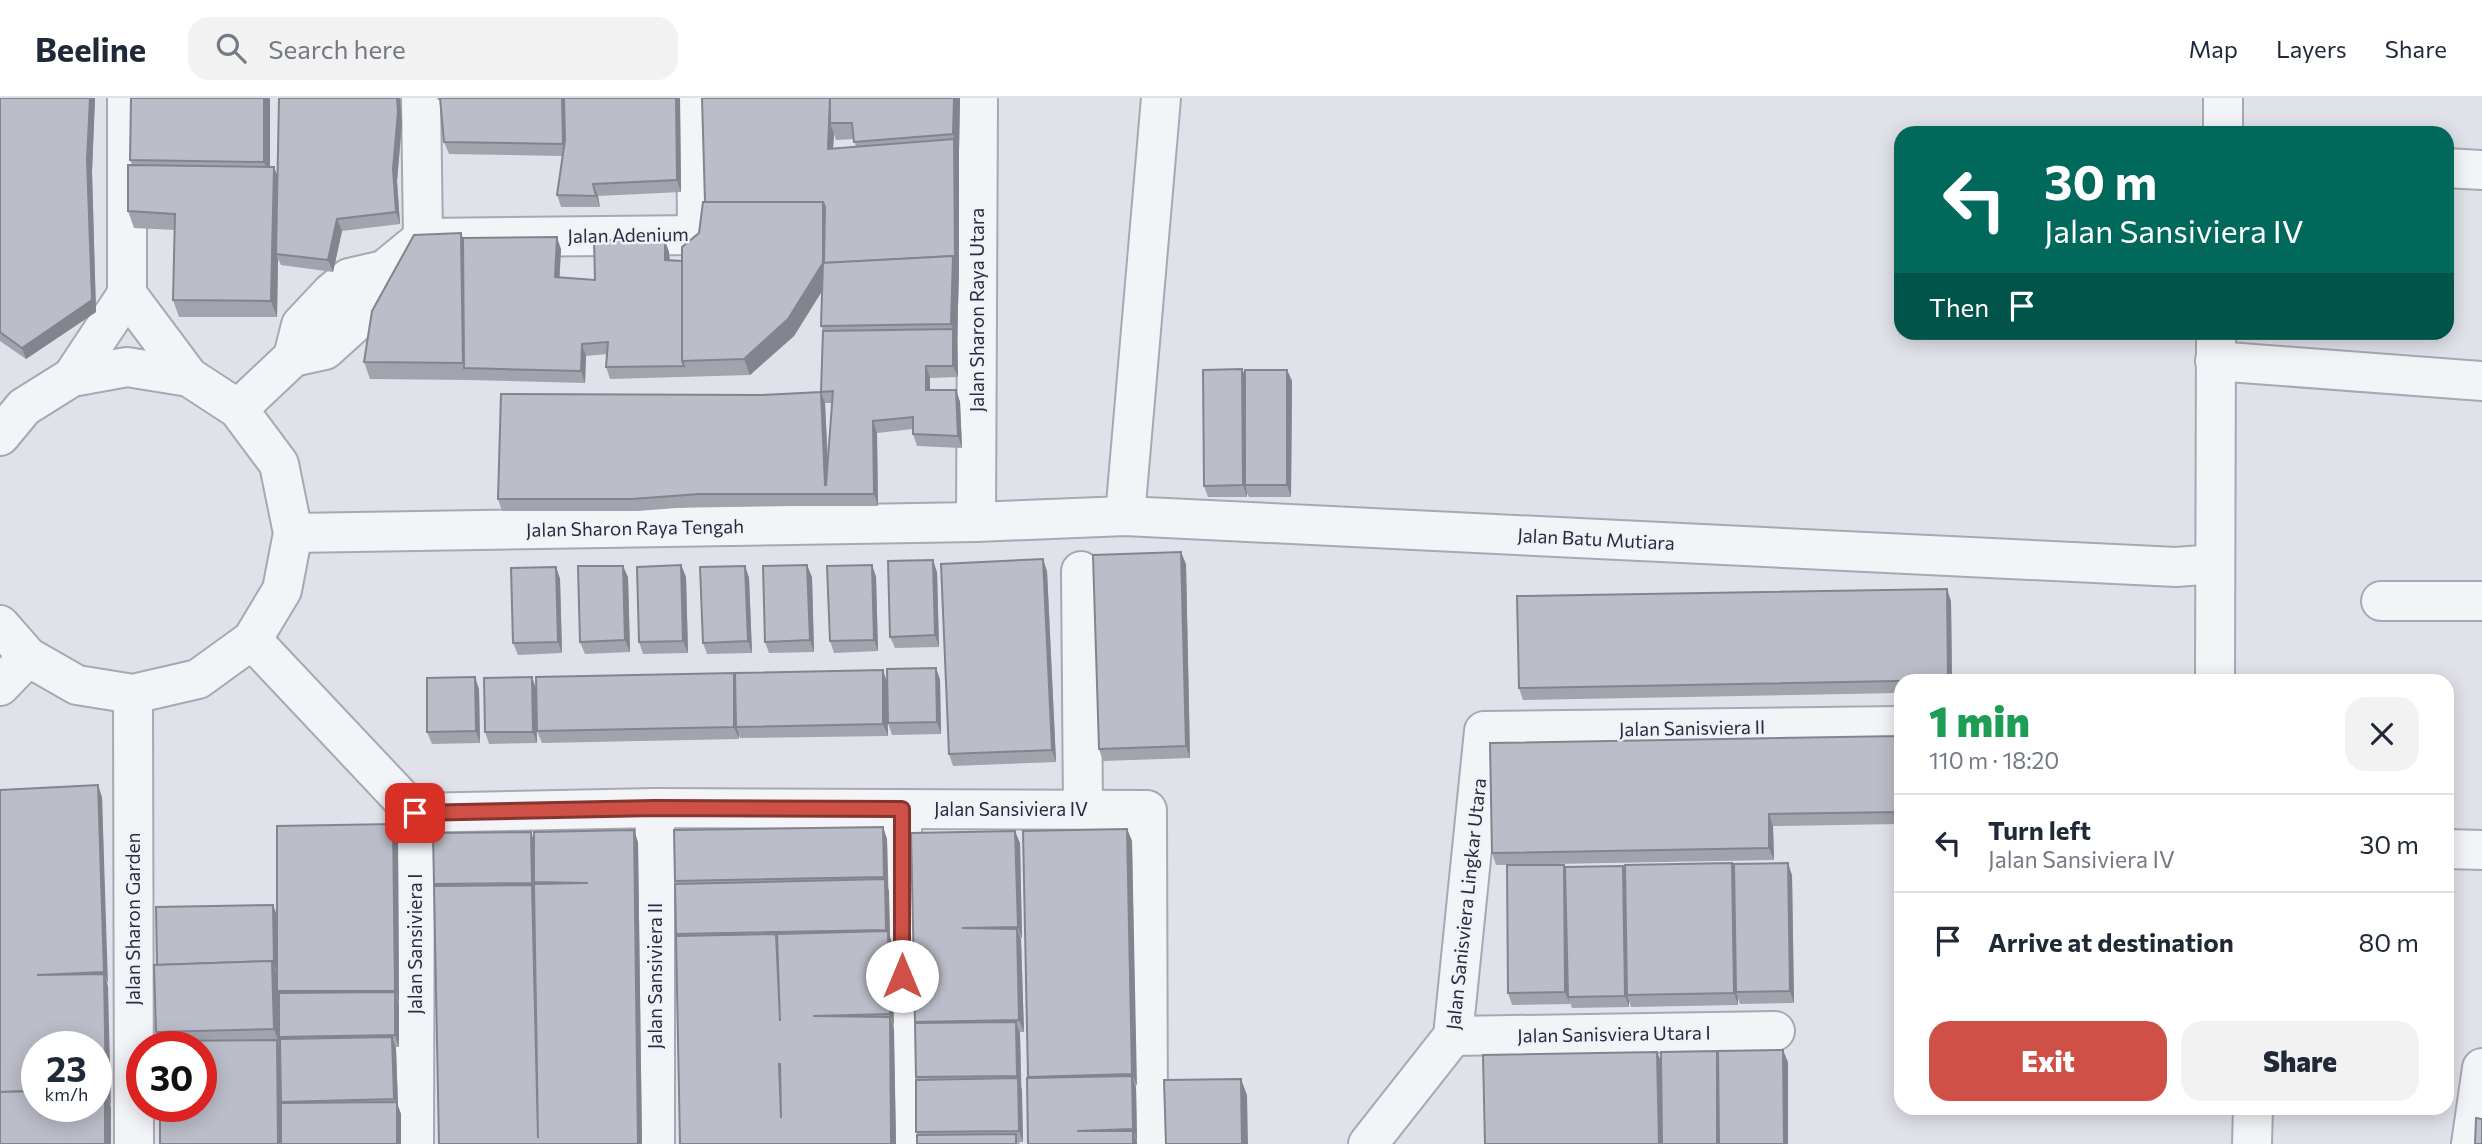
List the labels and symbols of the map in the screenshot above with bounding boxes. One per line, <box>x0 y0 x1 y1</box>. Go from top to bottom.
street label: Jalan Sharon Raya Utara <box>965 208 988 412</box>
street label: Jalan Adenium <box>567 222 689 247</box>
street label: Jalan Sharon Raya Tengah <box>526 514 744 541</box>
street label: Jalan Batu Mutiara <box>1517 523 1675 554</box>
street label: Jalan Sanisviera II <box>1619 715 1765 740</box>
street label: Jalan Sanisviera Lingkar Utara <box>1441 777 1490 1031</box>
pin <box>385 783 445 843</box>
street label: Jalan Sansiviera IV <box>934 797 1088 820</box>
street label: Jalan Sharon Garden <box>121 833 144 1005</box>
street label: Jalan Sansiviera I <box>403 873 426 1015</box>
street label: Jalan Sansiviera II <box>643 903 666 1049</box>
position arrow <box>865 939 939 1013</box>
street label: Jalan Sanisviera Utara I <box>1517 1020 1711 1047</box>
speed limit sign: 30 <box>126 1031 217 1122</box>

